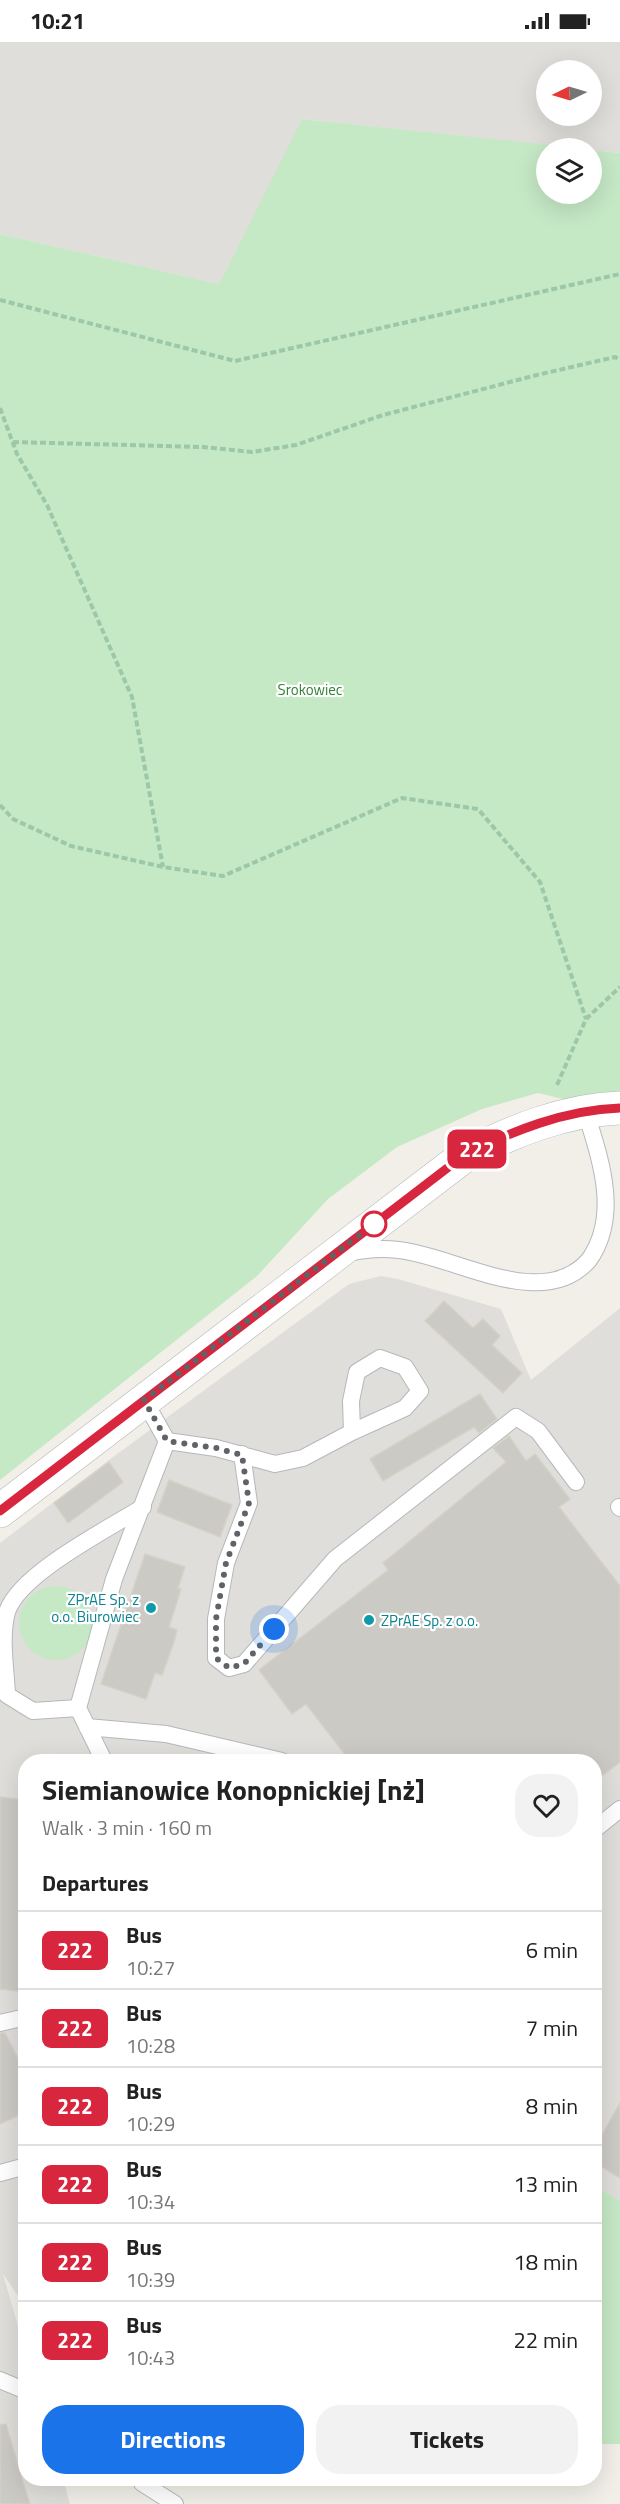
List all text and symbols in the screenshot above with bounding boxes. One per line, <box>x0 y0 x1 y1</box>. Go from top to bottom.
text: 10:21 <box>30 4 85 38</box>
north arrow <box>536 60 602 126</box>
map controls <box>536 60 602 204</box>
button: layers <box>536 138 602 204</box>
park label: Srokowiec <box>278 678 342 701</box>
line badge: 222 <box>442 1130 512 1168</box>
text: 222 <box>459 1133 495 1165</box>
unlabelled marker <box>361 1211 387 1237</box>
place label: ZPrAE Sp. z o.o. Biurowiec <box>51 1588 139 1628</box>
marker: ZPrAE Sp. z o.o. Biurowiec <box>144 1601 158 1615</box>
place label: ZPrAE Sp. z o.o. <box>381 1609 478 1632</box>
marker: ZPrAE Sp. z o.o. <box>362 1613 376 1627</box>
your location <box>259 1614 289 1644</box>
text: Siemianowice Konopnickiej [nż] <box>42 1768 425 1811</box>
button: heart <box>515 1774 578 1837</box>
text: Walk · 3 min · 160 m <box>42 1812 212 1843</box>
text: Departures <box>42 1866 149 1900</box>
text: Bus <box>126 1918 162 1952</box>
text: 6 min <box>526 1933 578 1967</box>
text: 222 <box>57 1934 93 1966</box>
text: 10:27 <box>126 1952 175 1983</box>
text: Bus <box>126 1996 162 2030</box>
text: 7 min <box>526 2011 578 2045</box>
text: 222 <box>57 2012 93 2044</box>
text: 10:28 <box>126 2030 175 2061</box>
text: Bus <box>126 2074 162 2108</box>
text: 8 min <box>526 2089 578 2123</box>
text: 222 <box>57 2090 93 2122</box>
text: 10:29 <box>126 2108 175 2139</box>
text: Bus <box>126 2152 162 2186</box>
text: 13 min <box>513 2167 578 2201</box>
text: 222 <box>57 2168 93 2200</box>
text: 10:34 <box>126 2186 175 2217</box>
text: Bus <box>126 2230 162 2264</box>
text: 18 min <box>513 2245 578 2279</box>
text: 222 <box>57 2246 93 2278</box>
text: 10:39 <box>126 2264 175 2295</box>
text: Bus <box>126 2308 162 2342</box>
text: 22 min <box>513 2323 578 2357</box>
text: 222 <box>57 2324 93 2356</box>
text: 10:43 <box>126 2342 175 2373</box>
button: Directions <box>42 2405 304 2474</box>
button: Tickets <box>316 2405 578 2474</box>

